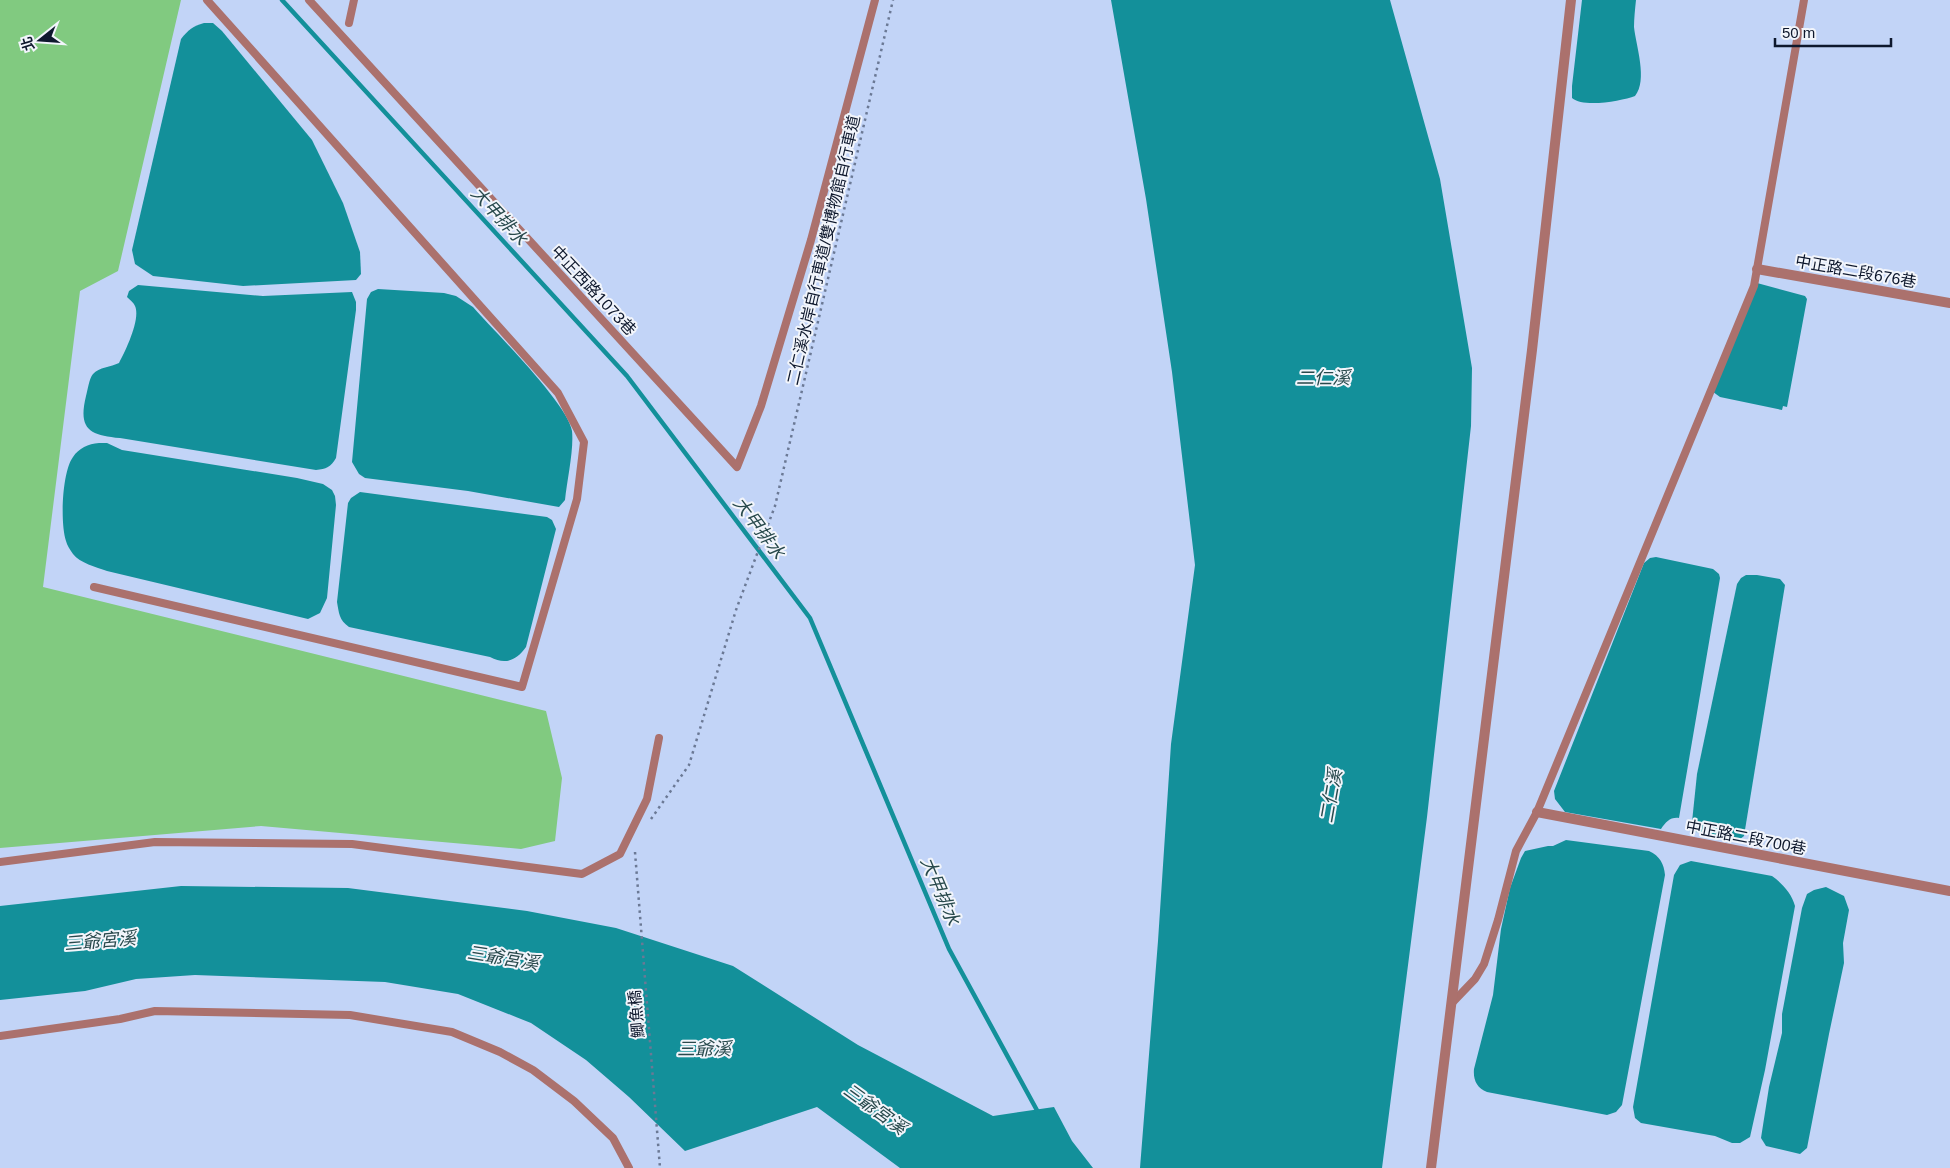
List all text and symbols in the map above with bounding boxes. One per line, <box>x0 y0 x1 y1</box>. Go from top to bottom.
north arrow <box>15 15 65 65</box>
scale bar <box>1775 15 1891 47</box>
text: 50 m <box>1782 24 1815 41</box>
text: 北 <box>18 35 37 53</box>
street label: 二仁溪水岸自行車道/雙博物館自行車道 <box>784 114 863 387</box>
water label: 大甲排水 <box>467 183 532 250</box>
street label: 中正西路1073巷 <box>548 242 639 338</box>
street label: 中正路二段676巷 <box>1794 252 1918 291</box>
water label: 二仁溪 <box>1296 368 1353 388</box>
water label: 大甲排水 <box>729 493 789 564</box>
water label: 二仁溪 <box>1316 765 1346 824</box>
street label: 中正路二段700巷 <box>1684 817 1808 858</box>
water label: 大甲排水 <box>917 854 964 929</box>
water label: 三爺宮溪 <box>63 928 140 954</box>
water label: 三爺宮溪 <box>466 942 543 974</box>
street label: 鯽魚橋 <box>625 989 647 1039</box>
water label: 三爺溪 <box>677 1039 734 1059</box>
water label: 三爺宮溪 <box>840 1080 912 1140</box>

